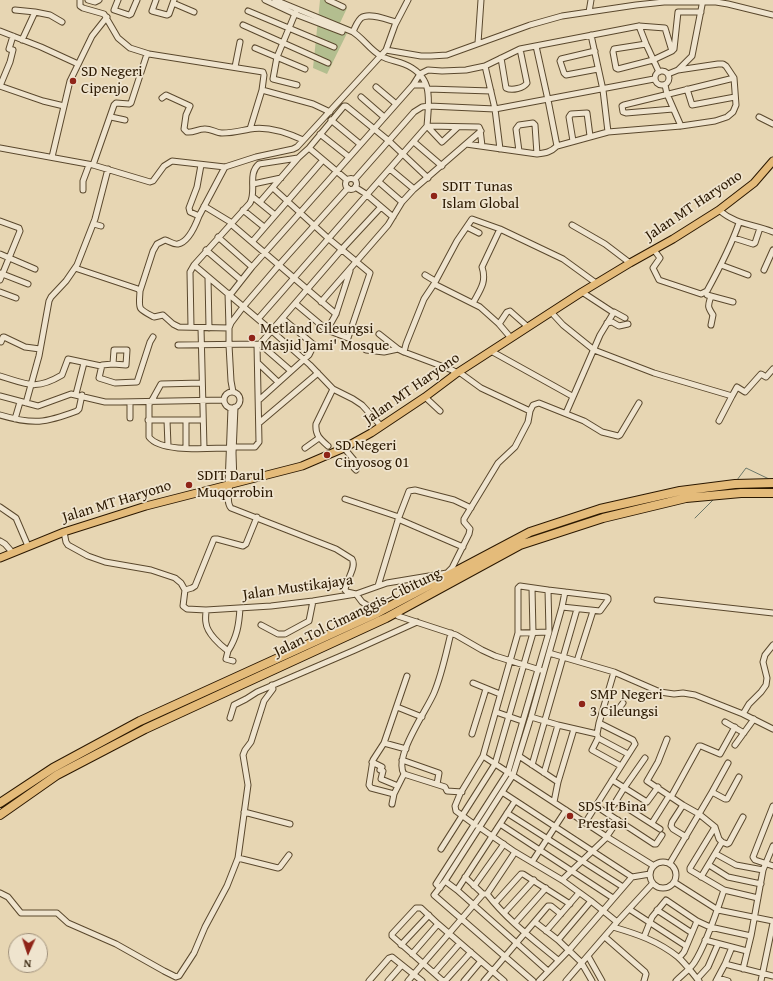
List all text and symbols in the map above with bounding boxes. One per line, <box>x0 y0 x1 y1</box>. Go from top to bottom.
place label: SD Negeri Cipenjo <box>81 63 142 98</box>
marker: SD Negeri Cipenjo <box>68 76 78 86</box>
street label: Jalan MT Haryono <box>642 167 746 245</box>
place label: SDIT Tunas Islam Global <box>442 178 519 213</box>
marker: SDIT Tunas Islam Global <box>429 191 439 201</box>
place label: Metland Cileungsi Masjid Jami' Mosque <box>260 320 389 355</box>
marker: Metland Cileungsi Masjid Jami' Mosque <box>247 333 257 343</box>
street label: Jalan MT Haryono <box>361 349 463 429</box>
place label: SD Negeri Cinyosog 01 <box>335 437 409 472</box>
marker: SD Negeri Cinyosog 01 <box>322 450 332 460</box>
place label: SDIT Darul Muqorrobin <box>197 467 273 502</box>
street label: Jalan MT Haryono <box>60 477 174 527</box>
marker: SDIT Darul Muqorrobin <box>184 480 194 490</box>
street label: Jalan Tol Cimanggis–Cibitung <box>271 565 445 661</box>
street label: Jalan Mustikajaya <box>242 571 354 605</box>
place label: SMP Negeri 3 Cileungsi <box>590 686 663 721</box>
marker: SMP Negeri 3 Cileungsi <box>577 699 587 709</box>
place label: SDS It Bina Prestasi <box>578 798 647 833</box>
marker: SDS It Bina Prestasi <box>565 811 575 821</box>
north arrow <box>8 933 48 973</box>
text: N <box>23 956 32 972</box>

